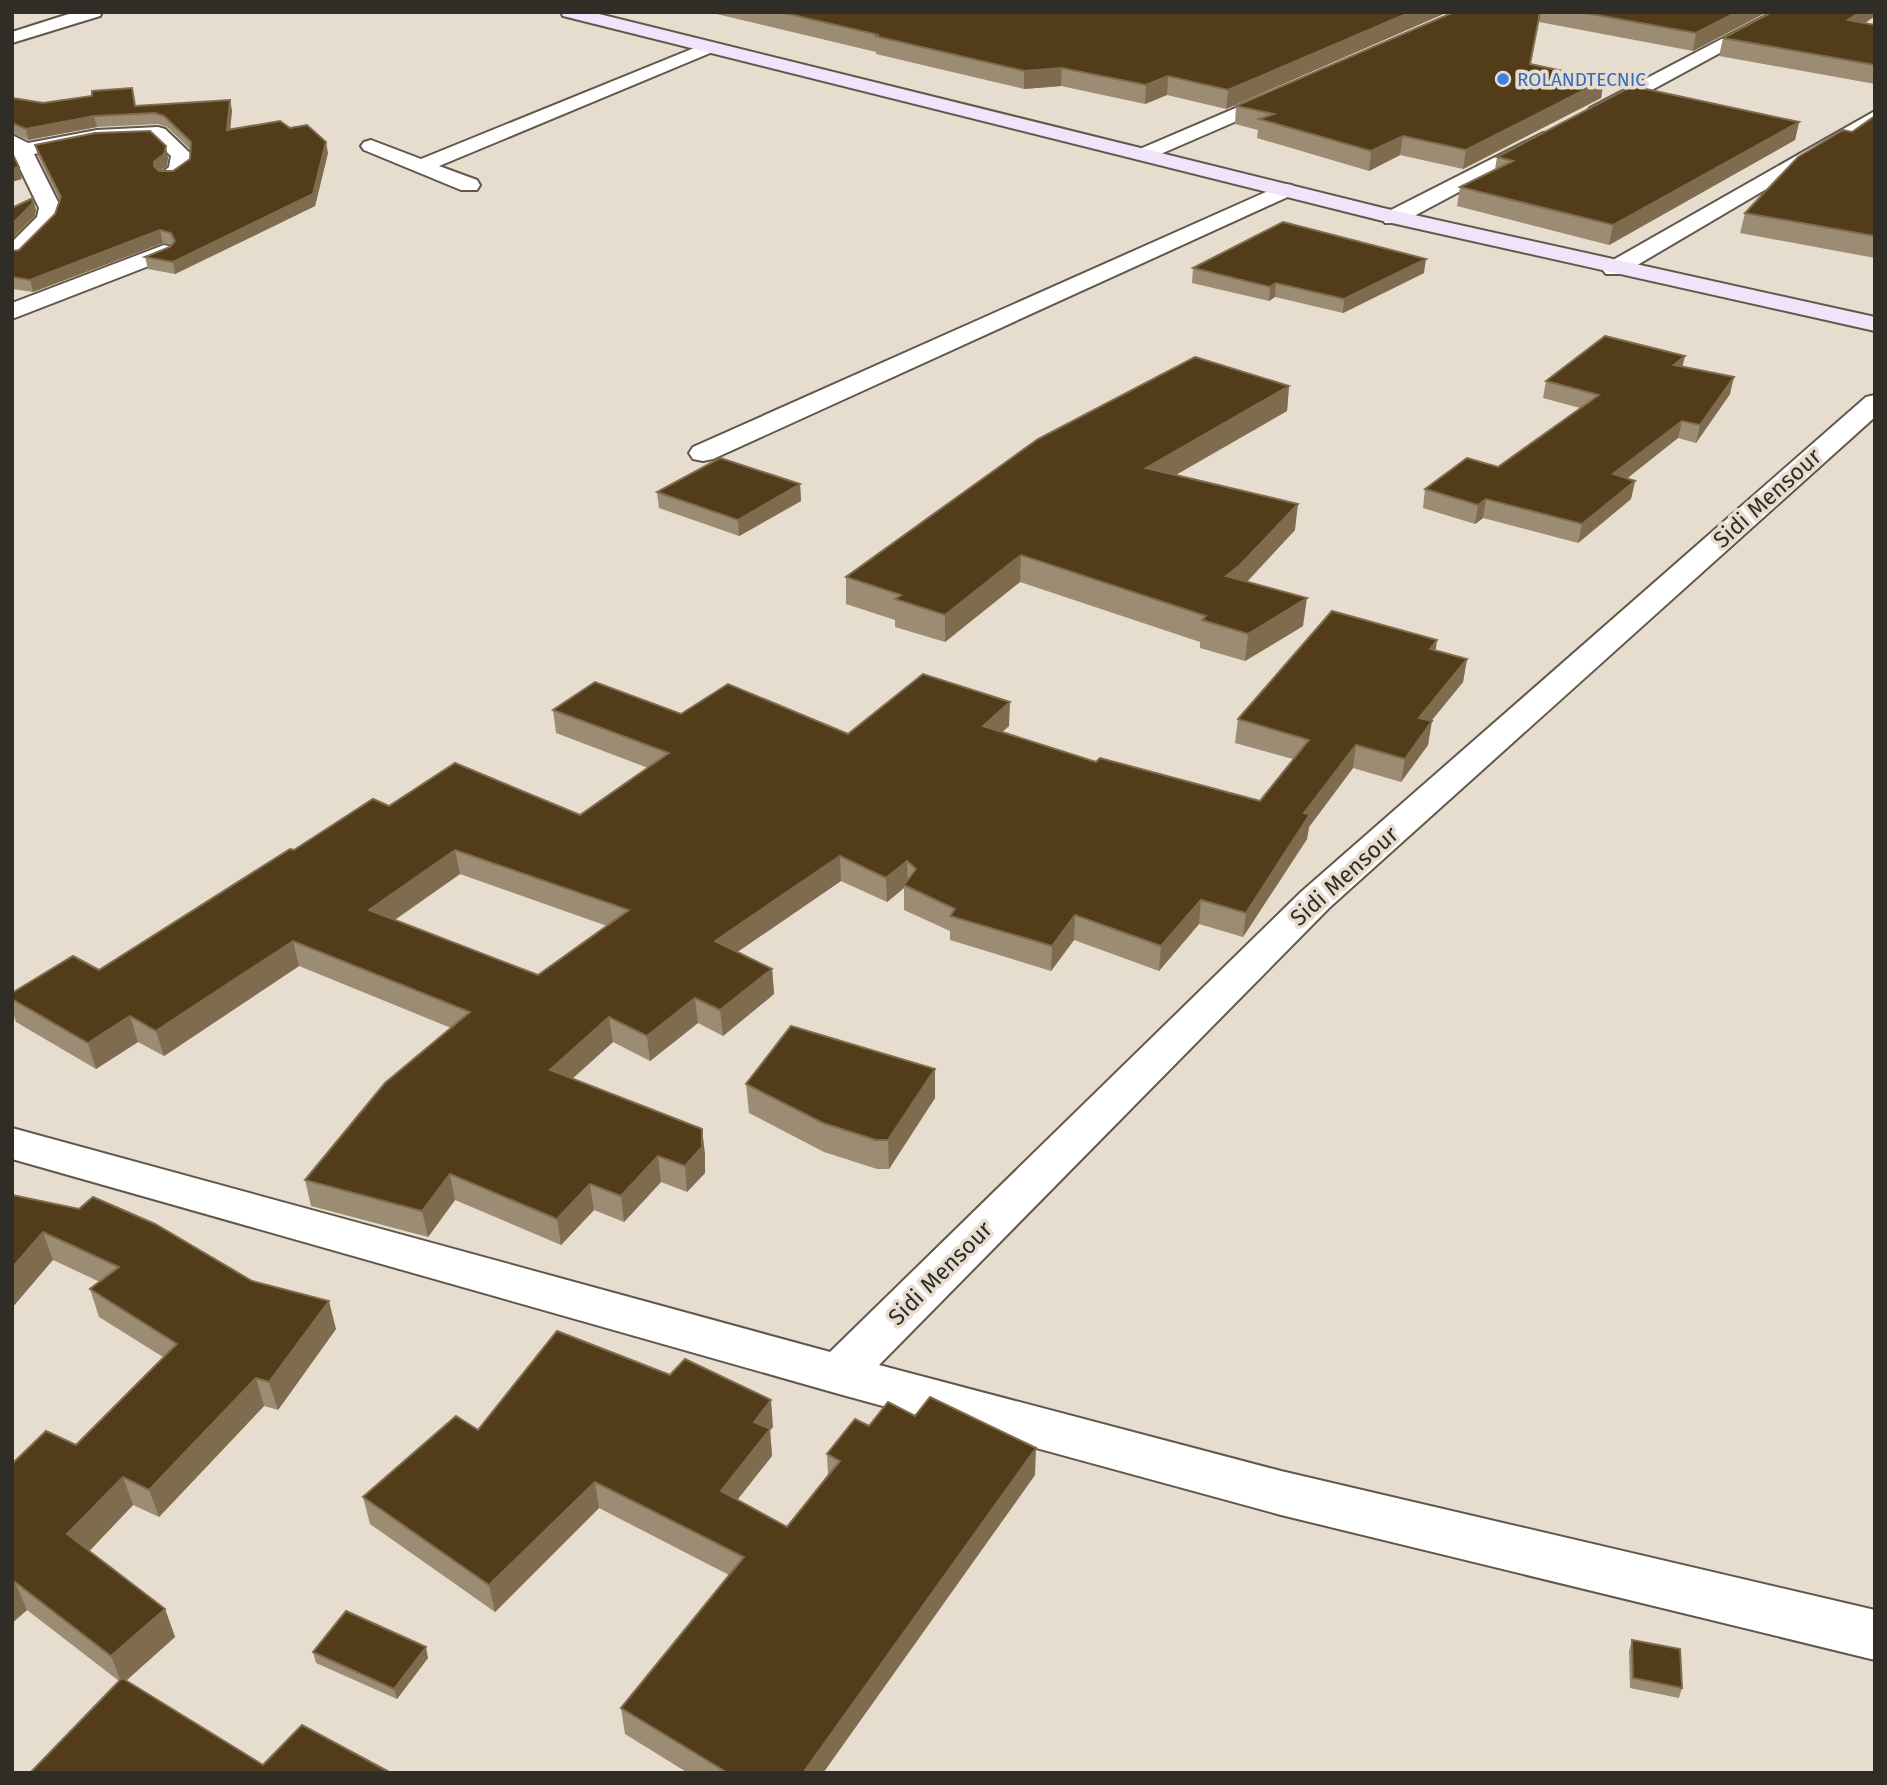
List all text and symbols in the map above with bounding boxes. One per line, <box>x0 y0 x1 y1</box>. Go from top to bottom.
place label: ROLANDTECNIC <box>1517 68 1646 91</box>
marker: ROLANDTECNIC <box>1495 71 1511 87</box>
street label: Sidi Mensour <box>1707 442 1827 554</box>
street label: Sidi Mensour <box>1284 820 1404 932</box>
street label: Sidi Mensour <box>882 1215 998 1331</box>

